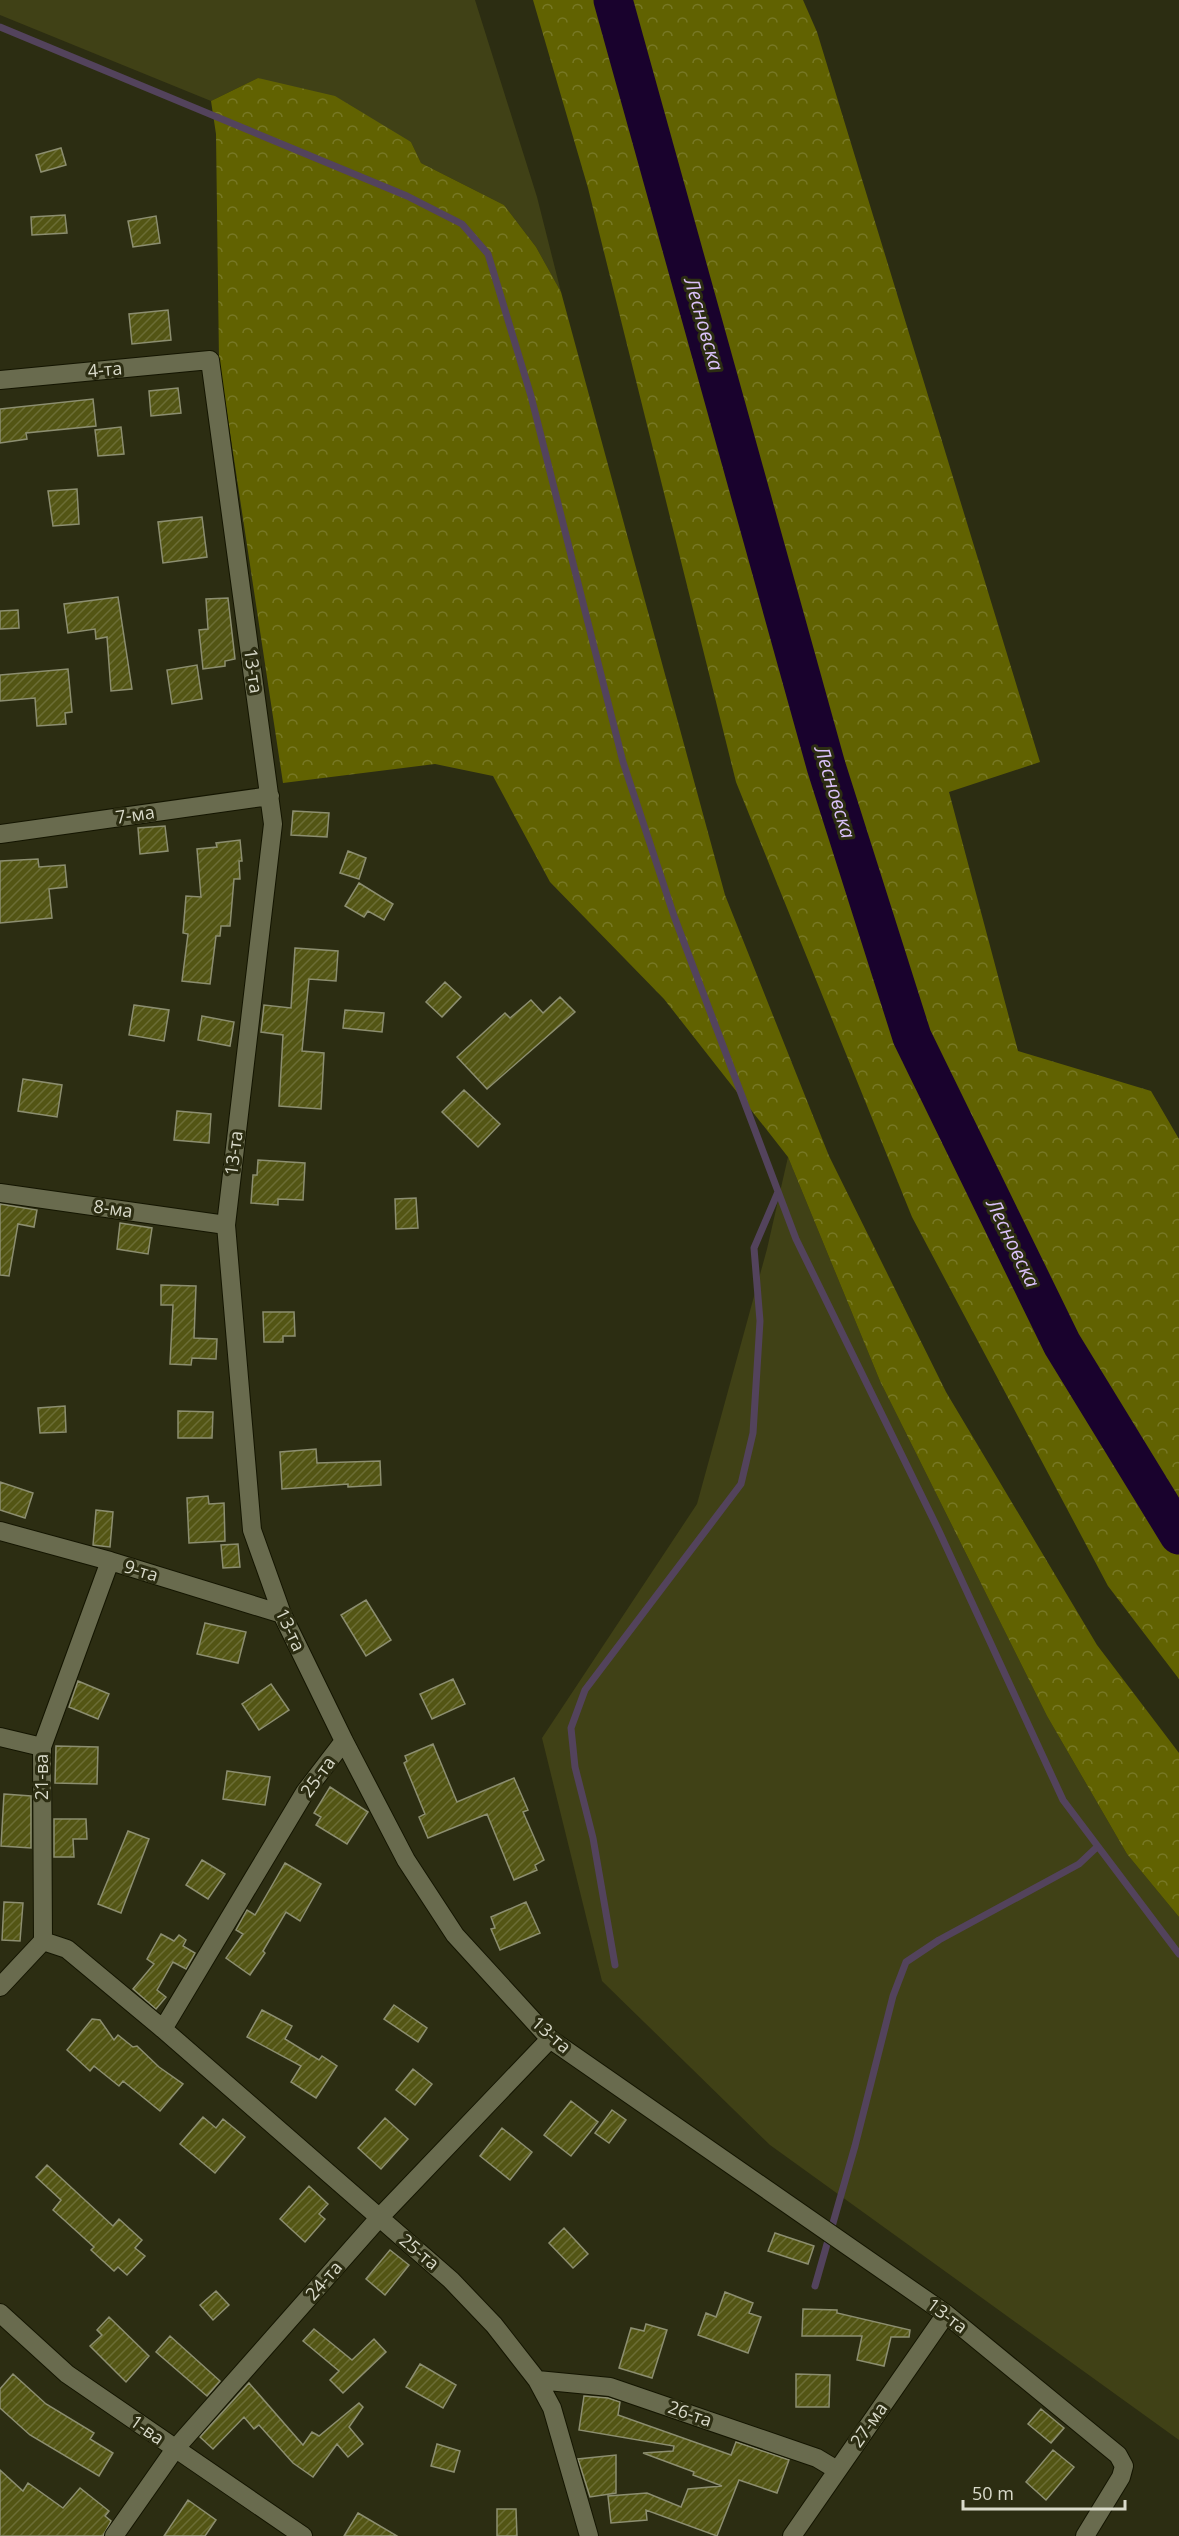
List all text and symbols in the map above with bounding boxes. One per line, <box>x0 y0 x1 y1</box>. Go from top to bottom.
water label: Лесновска <box>678 273 731 374</box>
street label: 4-та <box>87 356 123 382</box>
street label: 13-та <box>239 647 269 695</box>
water label: Лесновска <box>808 741 862 842</box>
street label: 7-ма <box>114 799 156 829</box>
street label: 13-та <box>218 1129 248 1177</box>
street label: 8-ма <box>92 1193 134 1223</box>
water label: Лесновска <box>980 1193 1047 1292</box>
street label: 9-та <box>121 1554 161 1587</box>
street label: 13-та <box>271 1604 311 1655</box>
street label: 25-та <box>294 1751 340 1802</box>
street label: 21-ва <box>29 1754 53 1800</box>
street label: 13-та <box>527 2010 576 2058</box>
street label: 25-та <box>395 2228 445 2275</box>
street label: 24-та <box>299 2256 347 2305</box>
street label: 13-та <box>922 2292 973 2338</box>
street label: 26-та <box>665 2394 715 2432</box>
street label: 27-ма <box>844 2397 892 2452</box>
street label: 1-ва <box>126 2409 169 2449</box>
scale bar <box>963 2473 1125 2511</box>
text: 50 m <box>972 2481 1014 2505</box>

